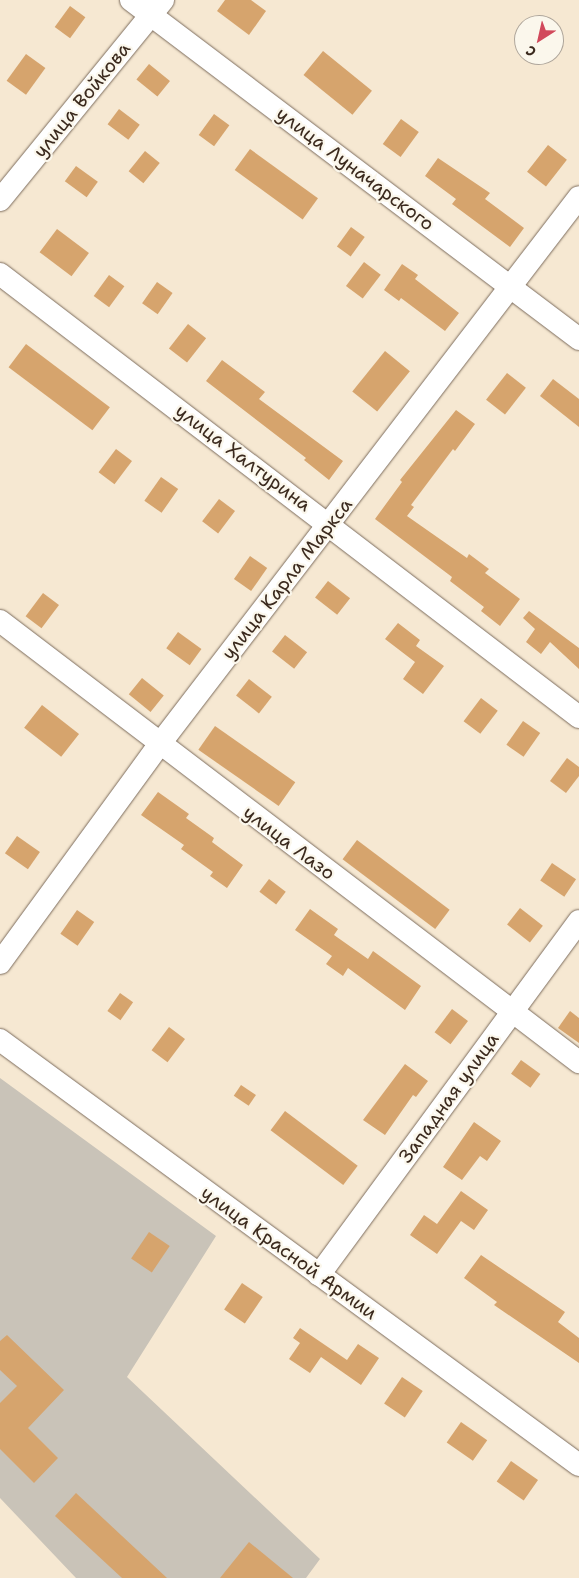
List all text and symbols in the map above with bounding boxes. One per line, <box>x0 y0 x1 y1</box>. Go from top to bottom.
north arrow <box>514 15 564 65</box>
street label: улица Войкова <box>29 38 135 162</box>
text: С <box>522 42 540 61</box>
street label: улица Луначарского <box>272 102 438 236</box>
street label: улица Халтурина <box>171 400 315 516</box>
street label: улица Карла Маркса <box>217 494 357 664</box>
street label: улица Лазо <box>239 801 339 885</box>
street label: Западная улица <box>394 1029 504 1167</box>
street label: улица Красной Армии <box>196 1181 382 1325</box>

